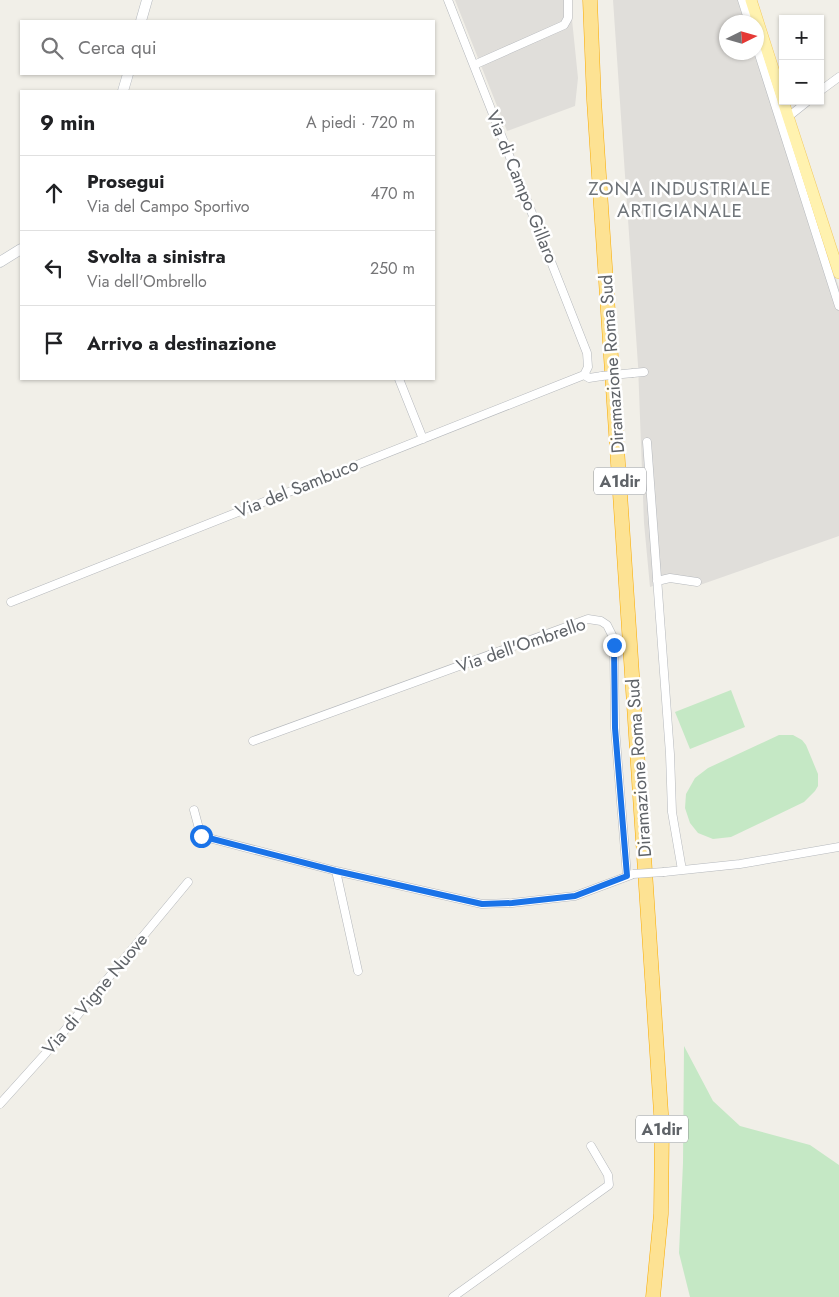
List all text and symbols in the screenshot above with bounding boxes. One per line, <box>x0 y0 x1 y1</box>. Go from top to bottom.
north arrow <box>719 15 764 60</box>
map controls <box>779 15 824 105</box>
button: + <box>779 15 824 60</box>
search box <box>20 20 435 75</box>
icon: search <box>38 34 66 62</box>
text: Cerca qui <box>78 34 157 61</box>
button: − <box>779 60 824 105</box>
street label: Via di Campo Gillaro <box>479 107 565 267</box>
text: 9 min <box>40 108 95 138</box>
text: A piedi · 720 m <box>306 111 415 134</box>
text: Prosegui <box>87 168 165 195</box>
district label: ZONA INDUSTRIALE ARTIGIANALE <box>588 175 772 224</box>
icon: ahead <box>40 179 68 207</box>
text: 470 m <box>370 182 415 205</box>
text: Via del Campo Sportivo <box>87 195 250 218</box>
text: Svolta a sinistra <box>87 243 226 270</box>
icon: left <box>40 254 68 282</box>
text: 250 m <box>370 257 415 280</box>
text: Via dell'Ombrello <box>87 270 207 293</box>
street label: Diramazione Roma Sud <box>593 274 631 454</box>
icon: arrive <box>40 329 68 357</box>
text: Arrivo a destinazione <box>87 330 276 357</box>
street label: Via del Sambuco <box>232 451 362 524</box>
road number: A1dir <box>594 468 646 494</box>
street label: Via dell'Ombrello <box>453 611 589 679</box>
route end <box>603 634 626 657</box>
street label: Diramazione Roma Sud <box>620 678 658 858</box>
route start <box>190 825 213 848</box>
street label: Via di Vigne Nuove <box>36 928 154 1060</box>
road number: A1dir <box>636 1116 688 1142</box>

